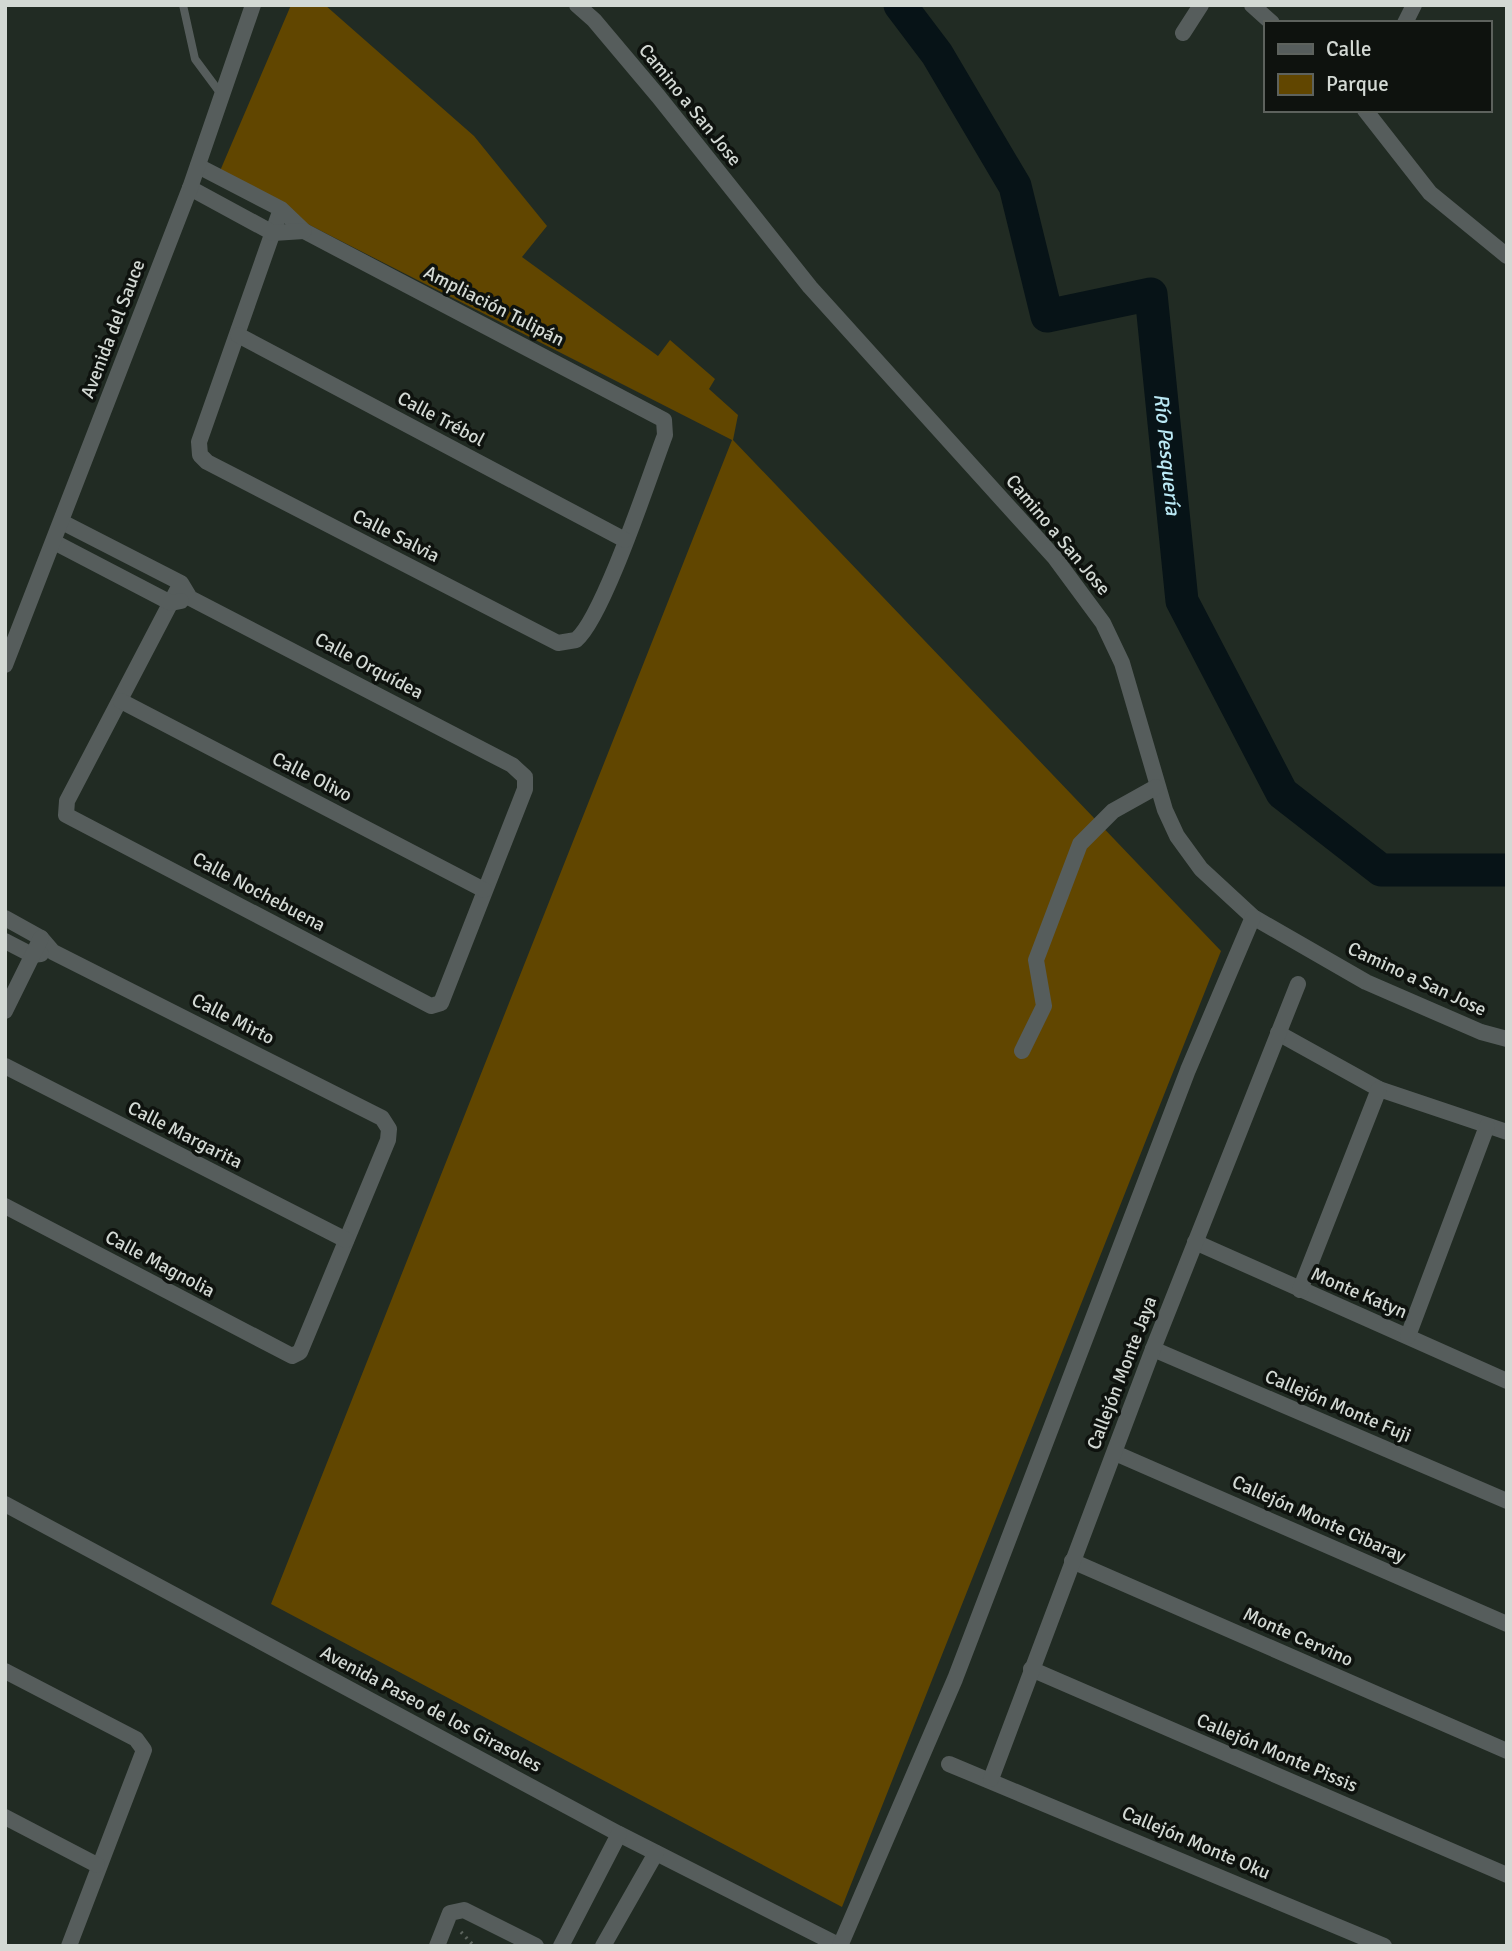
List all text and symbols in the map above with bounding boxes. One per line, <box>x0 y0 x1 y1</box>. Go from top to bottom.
legend <box>1264 21 1491 112</box>
text: Calle <box>1326 36 1372 62</box>
street label: Camino a San Jose <box>633 39 747 171</box>
text: Parque <box>1326 71 1389 97</box>
street label: Avenida del Sauce <box>75 256 151 402</box>
street label: Ampliación Tulipán <box>420 260 568 352</box>
street label: Calle Trébol <box>393 386 489 452</box>
water label: Río Pesquería <box>1148 392 1186 518</box>
street label: Camino a San Jose <box>1000 470 1116 600</box>
street label: Calle Salvia <box>349 504 443 568</box>
street label: Calle Orquídea <box>311 627 427 705</box>
street label: Calle Olivo <box>268 747 356 807</box>
street label: Calle Nochebuena <box>189 847 329 937</box>
street label: Camino a San Jose <box>1344 936 1490 1022</box>
street label: Calle Mirto <box>188 988 278 1050</box>
street label: Calle Margarita <box>124 1096 246 1174</box>
street label: Calle Magnolia <box>101 1225 219 1303</box>
street label: Monte Katyn <box>1307 1262 1411 1324</box>
street label: Callejón Monte Jaya <box>1082 1293 1162 1453</box>
street label: Callejón Monte Fuji <box>1261 1364 1415 1448</box>
street label: Callejón Monte Cibaray <box>1228 1470 1410 1568</box>
street label: Monte Cervino <box>1239 1602 1357 1672</box>
street label: Avenida Paseo de los Girasoles <box>316 1640 546 1778</box>
street label: Callejón Monte Pissis <box>1193 1708 1361 1798</box>
street label: Callejón Monte Oku <box>1118 1801 1274 1885</box>

